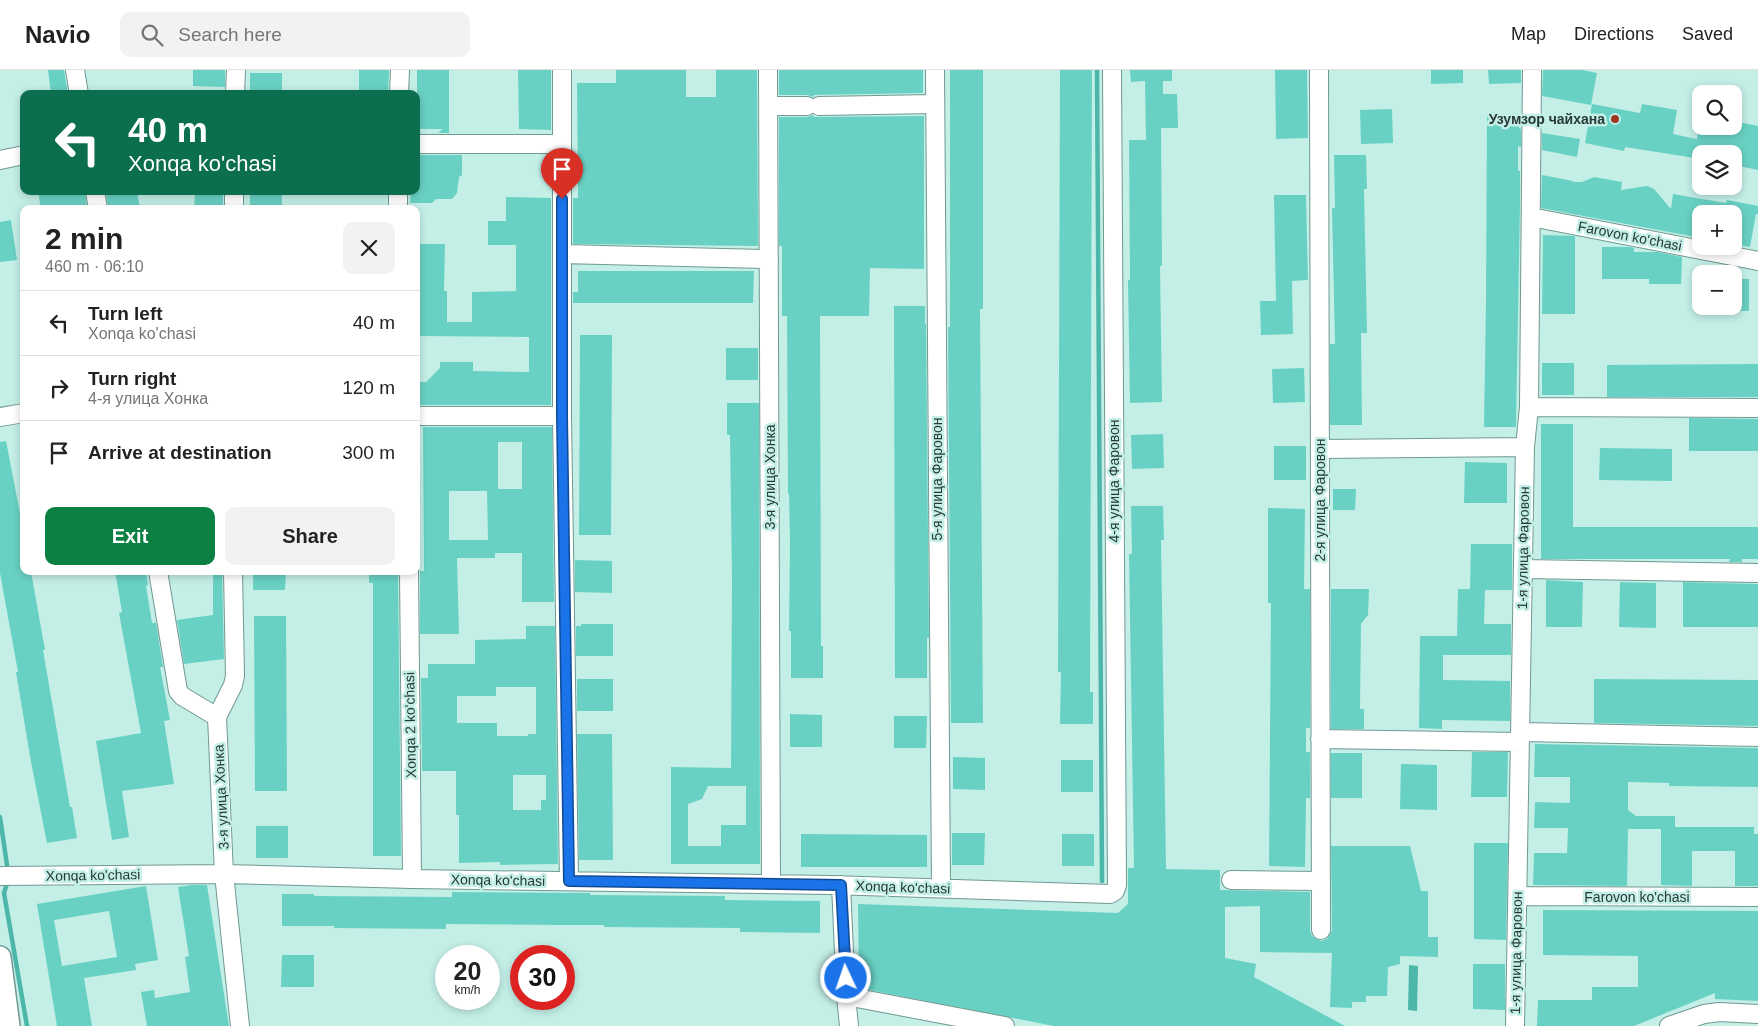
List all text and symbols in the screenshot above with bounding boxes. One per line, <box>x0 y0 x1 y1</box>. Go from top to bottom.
search box <box>120 12 470 57</box>
text: Navio <box>25 21 90 48</box>
icon: search <box>138 21 166 49</box>
text: Search here <box>178 24 282 45</box>
text: Map <box>1511 24 1546 44</box>
text: Directions <box>1574 24 1654 44</box>
text: Saved <box>1682 24 1733 44</box>
map controls <box>1692 85 1742 315</box>
button: search <box>1692 85 1742 135</box>
icon: left <box>45 110 110 175</box>
text: 40 m <box>128 110 208 149</box>
place label: Узумзор чайхана <box>1489 111 1605 127</box>
marker: Узумзор чайхана <box>1609 113 1621 125</box>
button: layers <box>1692 145 1742 195</box>
pin <box>541 148 583 199</box>
text: Xonqa ko'chasi <box>128 151 277 176</box>
icon: arrive <box>548 155 576 183</box>
button: + <box>1692 205 1742 255</box>
street label: Farovon ko'chasi <box>1577 218 1683 254</box>
text: 2 min <box>45 222 123 255</box>
button: close <box>343 222 395 274</box>
text: 460 m · 06:10 <box>45 258 144 275</box>
button: − <box>1692 265 1742 315</box>
text: Turn left <box>88 303 163 324</box>
icon: left <box>45 309 73 337</box>
text: 40 m <box>353 312 395 333</box>
text: Xonqa ko'chasi <box>88 325 196 342</box>
text: Turn right <box>88 368 176 389</box>
icon: right <box>45 374 73 402</box>
text: 120 m <box>342 377 395 398</box>
text: 4-я улица Хонка <box>88 390 208 407</box>
street label: 5-я улица Фаровон <box>929 417 945 541</box>
street label: 4-я улица Фаровон <box>1106 419 1122 543</box>
street label: 3-я улица Хонка <box>762 424 778 530</box>
street label: 2-я улица Фаровон <box>1312 438 1328 562</box>
icon: arrive <box>45 439 73 467</box>
text: Arrive at destination <box>88 442 272 463</box>
text: 300 m <box>342 442 395 463</box>
street label: 1-я улица Фаровон <box>1514 486 1532 610</box>
button: Exit <box>45 507 215 565</box>
button: Share <box>225 507 395 565</box>
street label: Xonqa 2 ko'chasi <box>401 672 419 778</box>
street label: 3-я улица Хонка <box>210 744 232 850</box>
street label: Xonqa ko'chasi <box>46 866 140 884</box>
street label: Xonqa ko'chasi <box>451 871 545 889</box>
street label: Xonqa ko'chasi <box>855 877 951 897</box>
street label: Farovon ko'chasi <box>1584 889 1690 905</box>
street label: 1-я улица Фаровон <box>1507 891 1525 1015</box>
speed limit sign: 30 <box>510 945 575 1010</box>
position arrow <box>819 951 871 1003</box>
text: 20 <box>454 957 481 985</box>
text: km/h <box>454 983 481 997</box>

